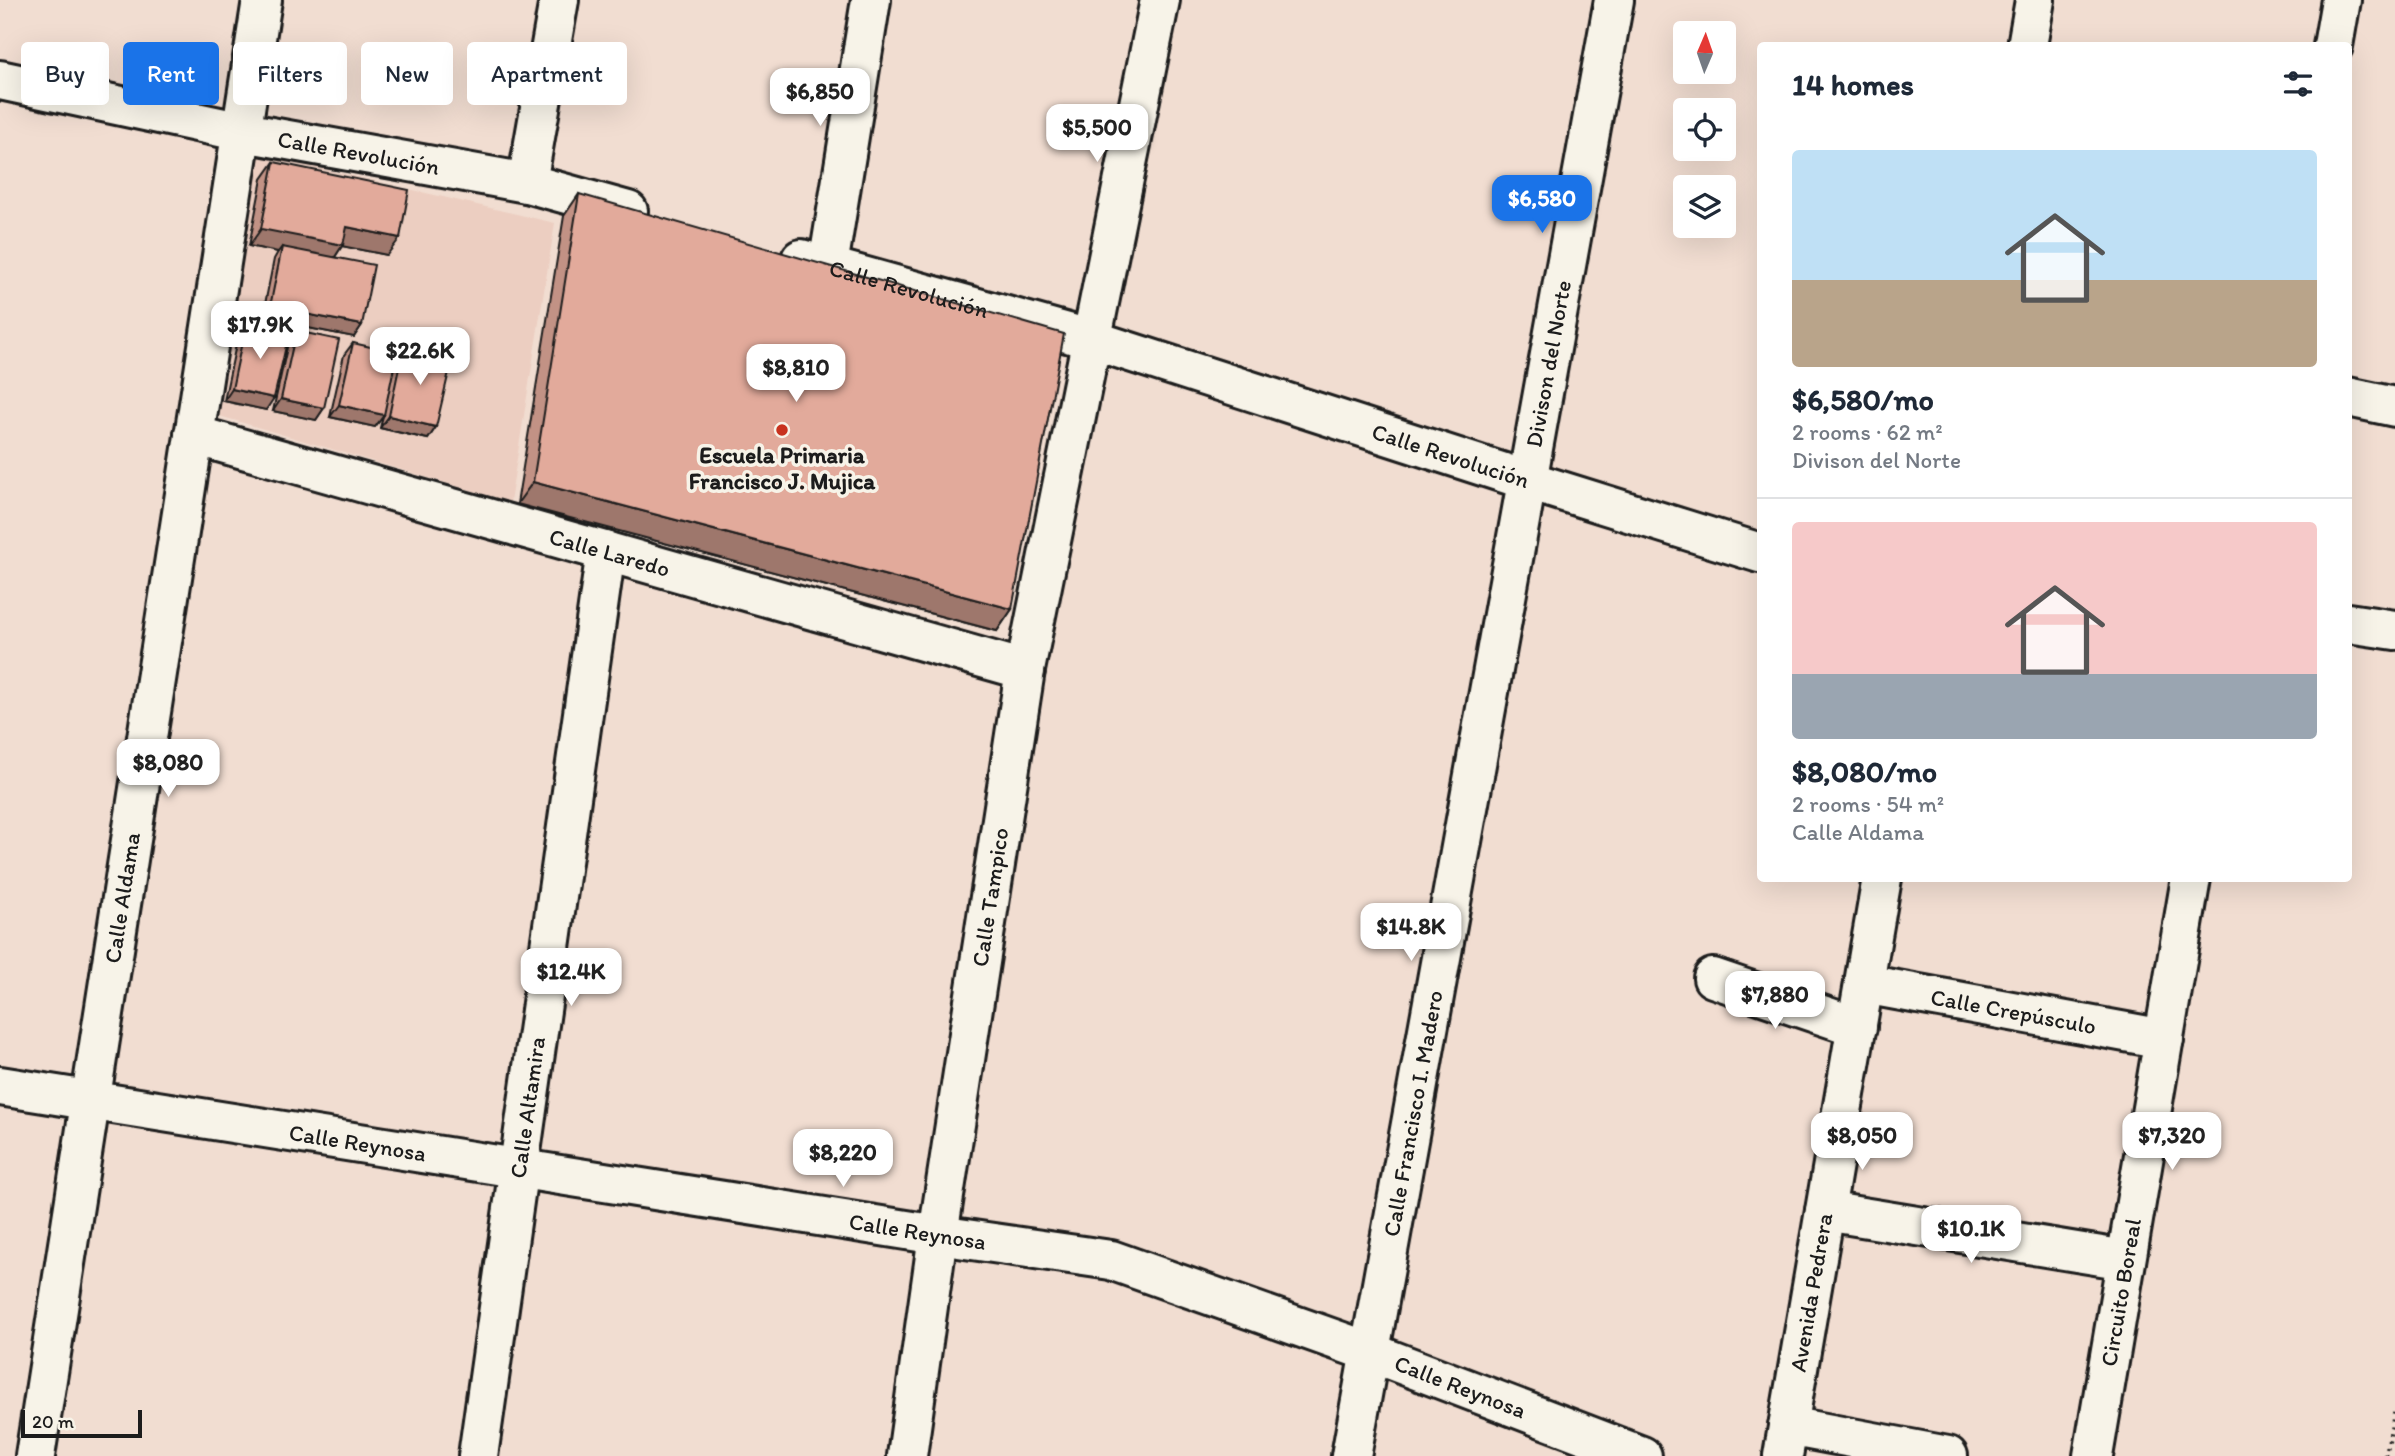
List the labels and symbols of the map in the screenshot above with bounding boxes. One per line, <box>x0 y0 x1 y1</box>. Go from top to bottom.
north arrow <box>1673 21 1736 84</box>
pin: $6,850 <box>763 68 877 128</box>
pin: $5,500 <box>1040 104 1154 164</box>
street label: Calle Revolución <box>275 124 442 181</box>
pin: $6,580 <box>1485 176 1599 235</box>
street label: Calle Revolución <box>826 254 992 324</box>
street label: Divison del Norte <box>1519 278 1577 449</box>
pin: $17.9K <box>203 302 317 361</box>
pin: $22.6K <box>363 328 477 387</box>
pin: $8,810 <box>739 344 853 404</box>
street label: Calle Revolución <box>1368 417 1533 494</box>
marker: Escuela Primaria Francisco J. Mujica <box>774 422 790 438</box>
place label: Escuela Primaria Francisco J. Mujica <box>689 441 876 495</box>
street label: Calle Laredo <box>546 522 673 583</box>
pin: $8,080 <box>111 740 225 799</box>
street label: Calle Tampico <box>966 826 1015 969</box>
street label: Calle Aldama <box>98 830 146 965</box>
pin: $14.8K <box>1354 904 1468 963</box>
pin: $12.4K <box>514 948 628 1008</box>
pin: $7,880 <box>1718 972 1832 1031</box>
street label: Calle Crepúsculo <box>1928 983 2099 1040</box>
street label: Calle Francisco I. Madero <box>1377 988 1449 1239</box>
street label: Calle Altamira <box>503 1035 551 1180</box>
pin: $8,050 <box>1805 1112 1919 1172</box>
pin: $7,320 <box>2115 1112 2229 1172</box>
street label: Calle Reynosa <box>287 1118 428 1167</box>
pin: $8,220 <box>786 1130 900 1189</box>
pin: $10.1K <box>1914 1206 2028 1265</box>
street label: Calle Reynosa <box>847 1207 988 1256</box>
street label: Avenida Pedrera <box>1784 1211 1838 1374</box>
street label: Circuito Boreal <box>2094 1216 2147 1368</box>
street label: Calle Reynosa <box>1391 1349 1530 1424</box>
scale bar <box>21 1407 142 1439</box>

